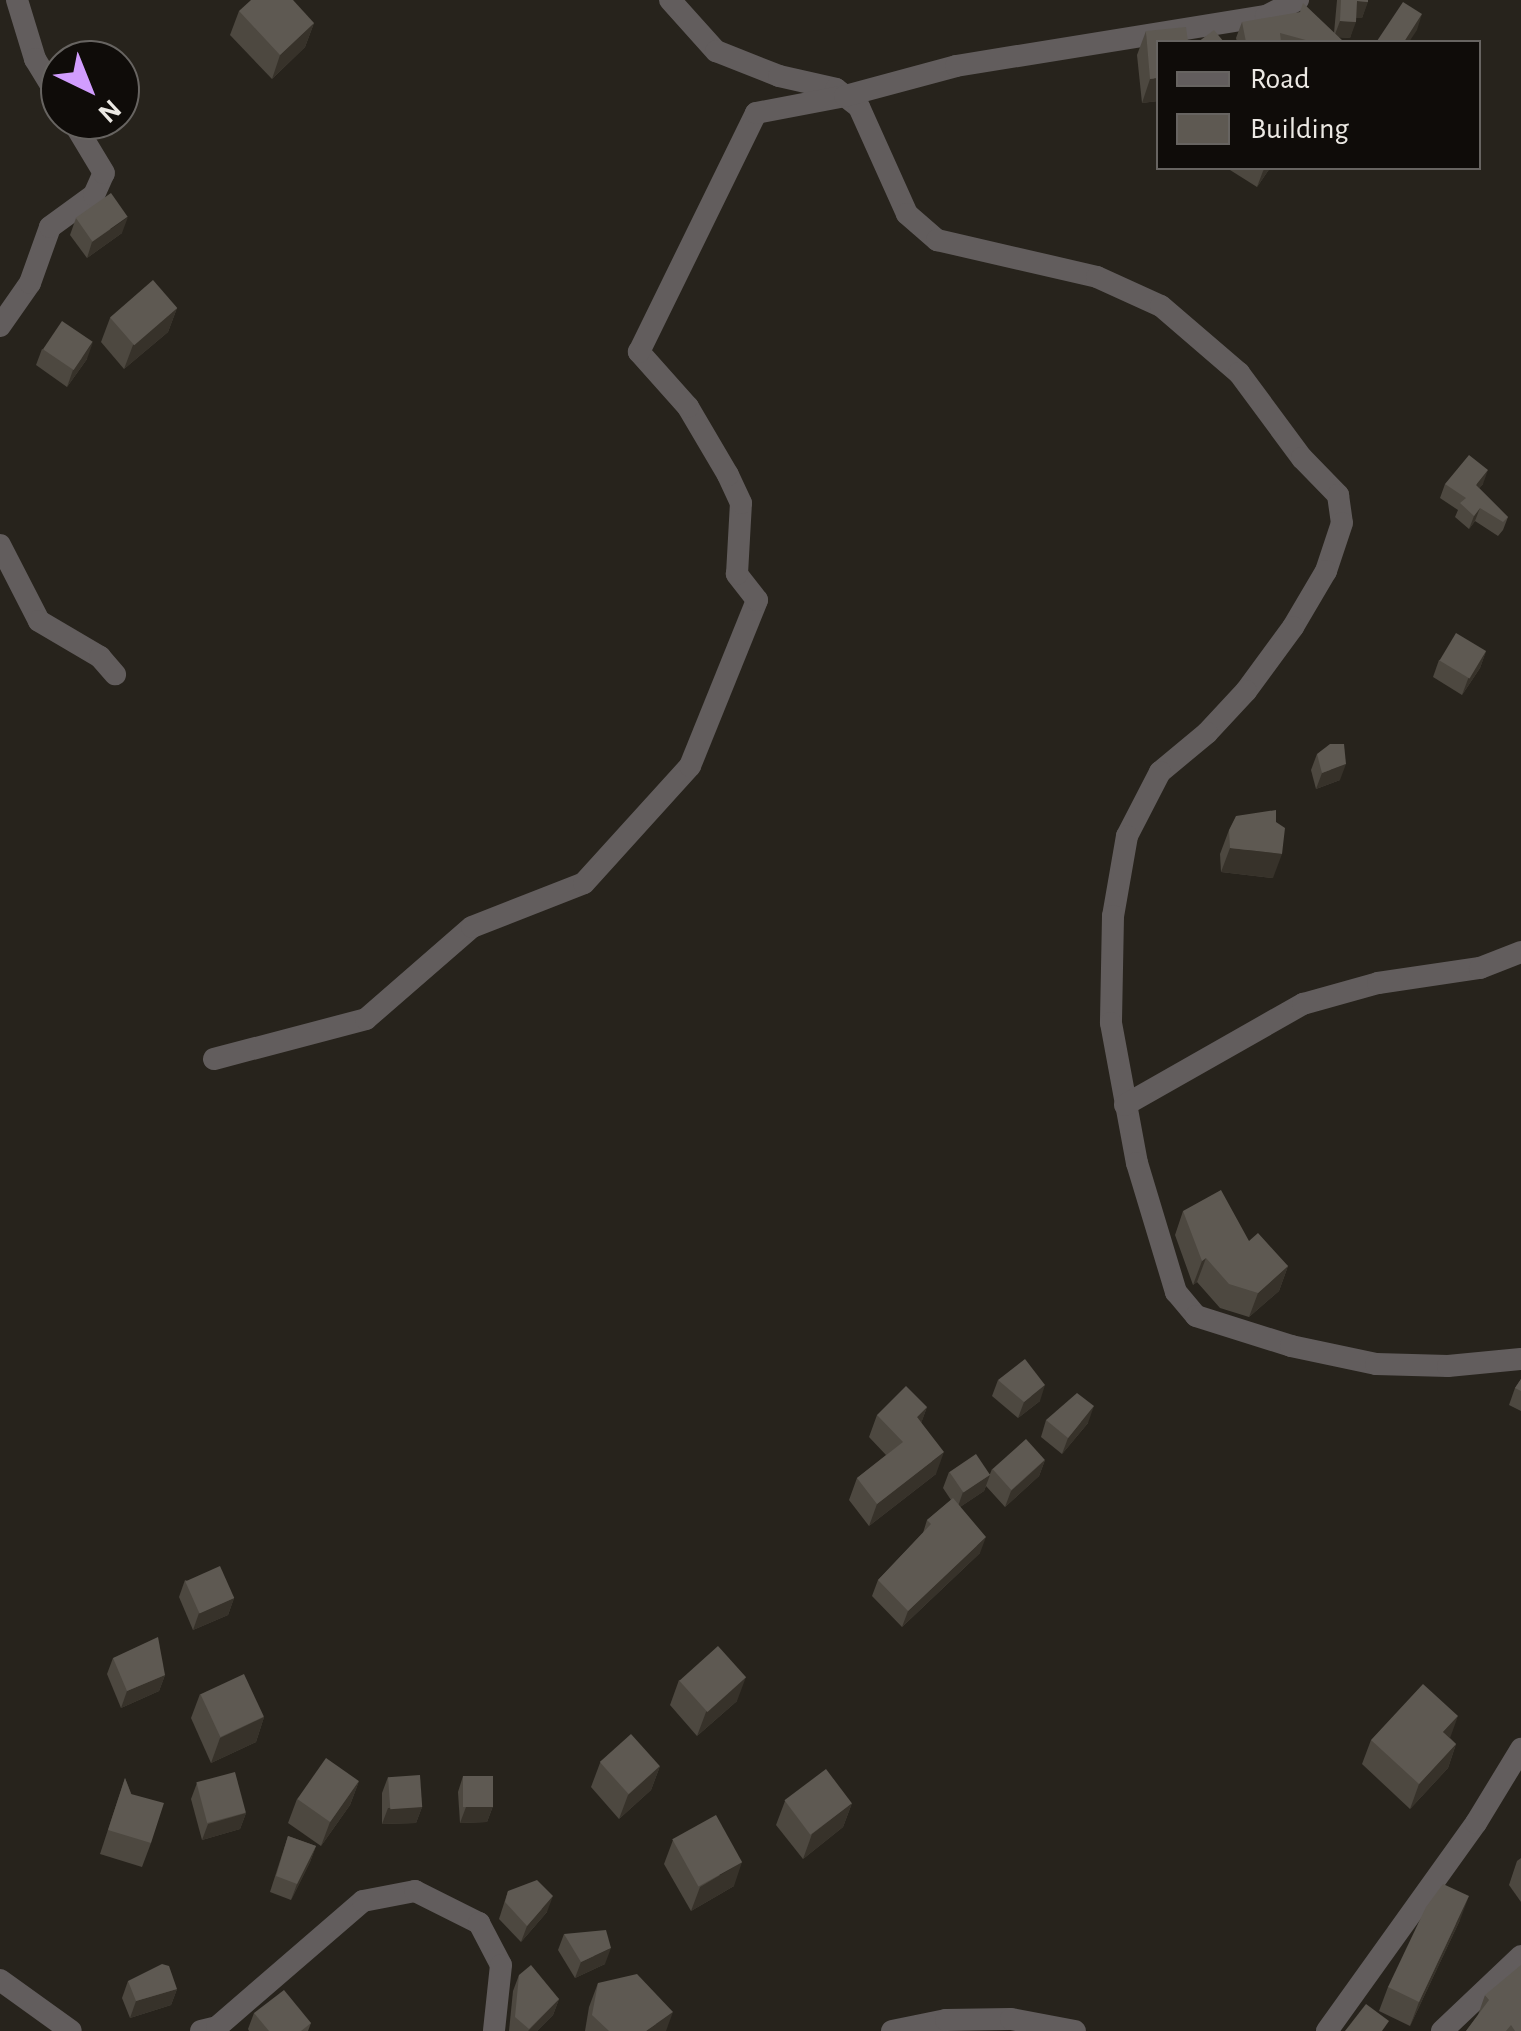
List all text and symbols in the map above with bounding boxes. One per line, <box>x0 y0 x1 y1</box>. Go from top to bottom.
north arrow <box>40 40 140 140</box>
legend <box>1156 40 1481 170</box>
text: Road <box>1250 64 1310 94</box>
text: N <box>92 94 126 127</box>
text: Building <box>1250 114 1349 144</box>

